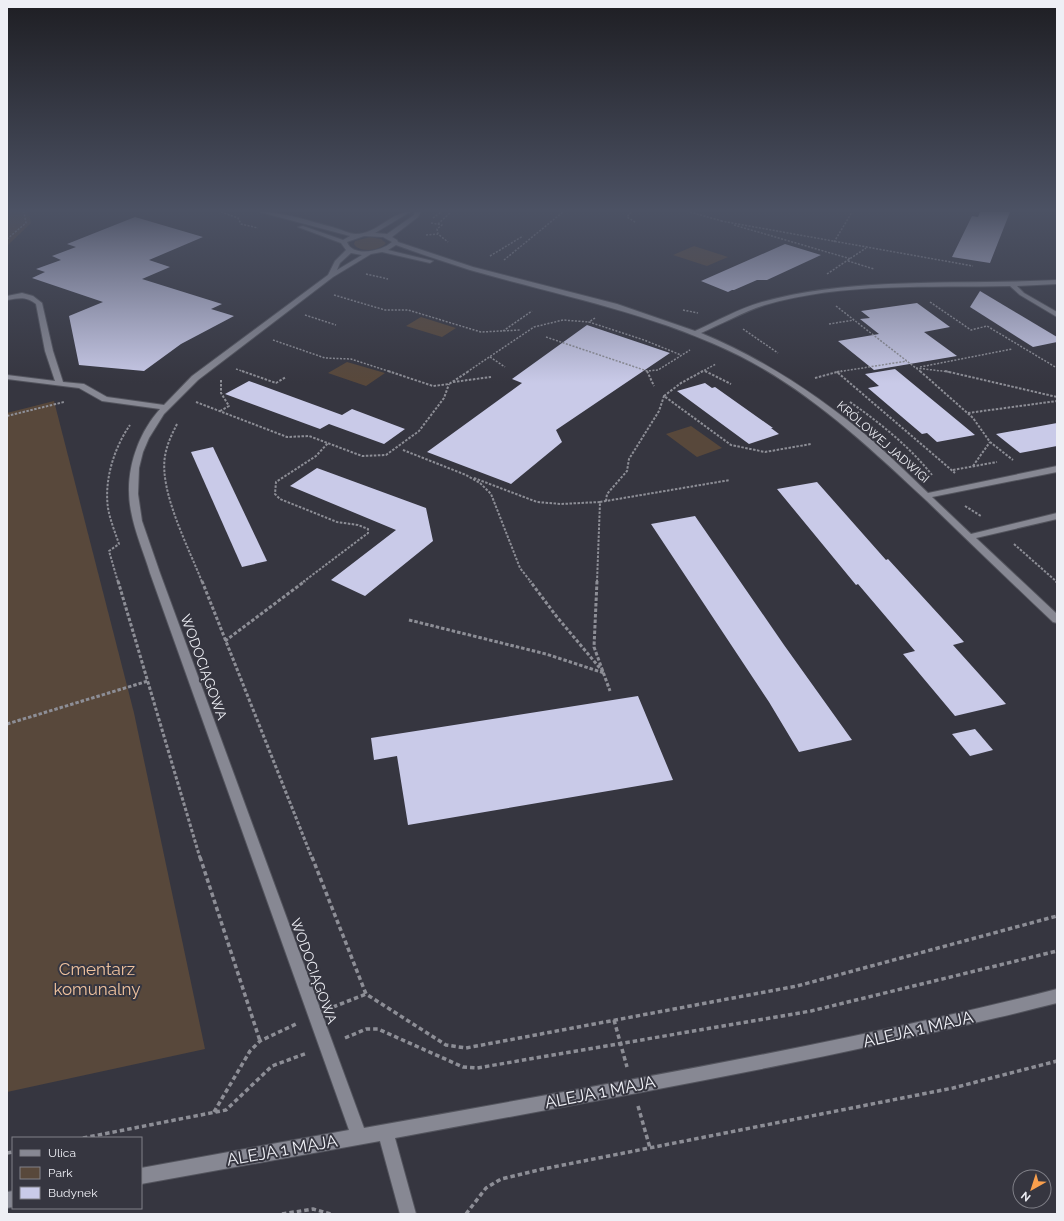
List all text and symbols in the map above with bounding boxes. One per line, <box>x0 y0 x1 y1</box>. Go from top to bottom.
street label: KRÓLOWEJ JADWIGI <box>834 398 932 486</box>
street label: WODOCIĄGOWA <box>178 612 231 722</box>
street label: WODOCIĄGOWA <box>288 916 341 1026</box>
park label: Cmentarz komunalny <box>53 959 141 999</box>
street label: ALEJA 1 MAJA <box>861 1007 975 1051</box>
street label: ALEJA 1 MAJA <box>543 1071 658 1113</box>
street label: ALEJA 1 MAJA <box>225 1130 340 1170</box>
legend <box>12 1137 142 1209</box>
text: Ulica <box>48 1146 76 1160</box>
text: Park <box>48 1166 73 1180</box>
north arrow <box>1012 1169 1052 1209</box>
text: Budynek <box>48 1186 98 1200</box>
text: N <box>1019 1189 1033 1204</box>

